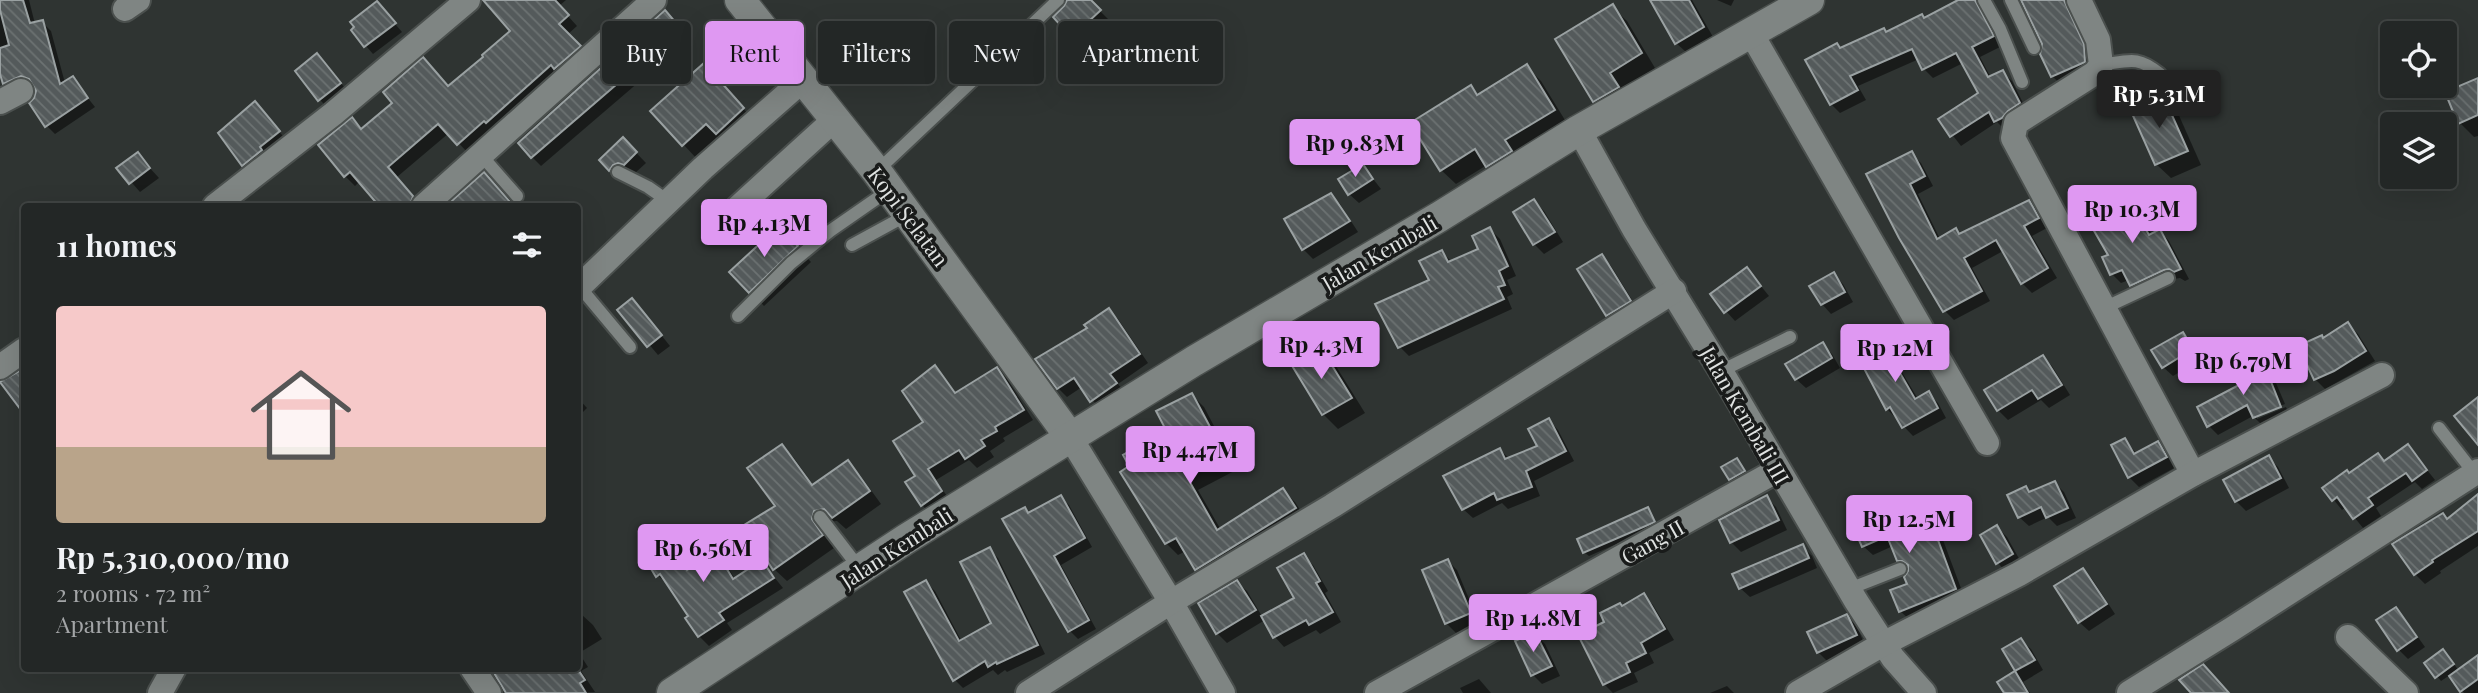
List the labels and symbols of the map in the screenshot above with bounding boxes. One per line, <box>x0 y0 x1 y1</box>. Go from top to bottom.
pin: Rp 5.31M <box>2087 71 2231 130</box>
pin: Rp 9.83M <box>1283 120 1427 179</box>
street label: Kopi Selatan <box>862 161 956 272</box>
pin: Rp 10.3M <box>2060 186 2204 245</box>
pin: Rp 4.13M <box>692 200 836 259</box>
street label: Jalan Kembali <box>1315 208 1442 297</box>
pin: Rp 4.3M <box>1256 322 1386 381</box>
pin: Rp 12M <box>1838 324 1952 384</box>
pin: Rp 6.79M <box>2171 338 2315 397</box>
street label: Jalan Kembali III <box>1695 340 1797 489</box>
pin: Rp 4.47M <box>1118 426 1262 486</box>
pin: Rp 12.5M <box>1837 496 1981 555</box>
street label: Jalan Kembali <box>834 500 958 594</box>
street label: Gang II <box>1615 512 1689 570</box>
pin: Rp 6.56M <box>631 524 775 584</box>
pin: Rp 14.8M <box>1461 594 1605 654</box>

